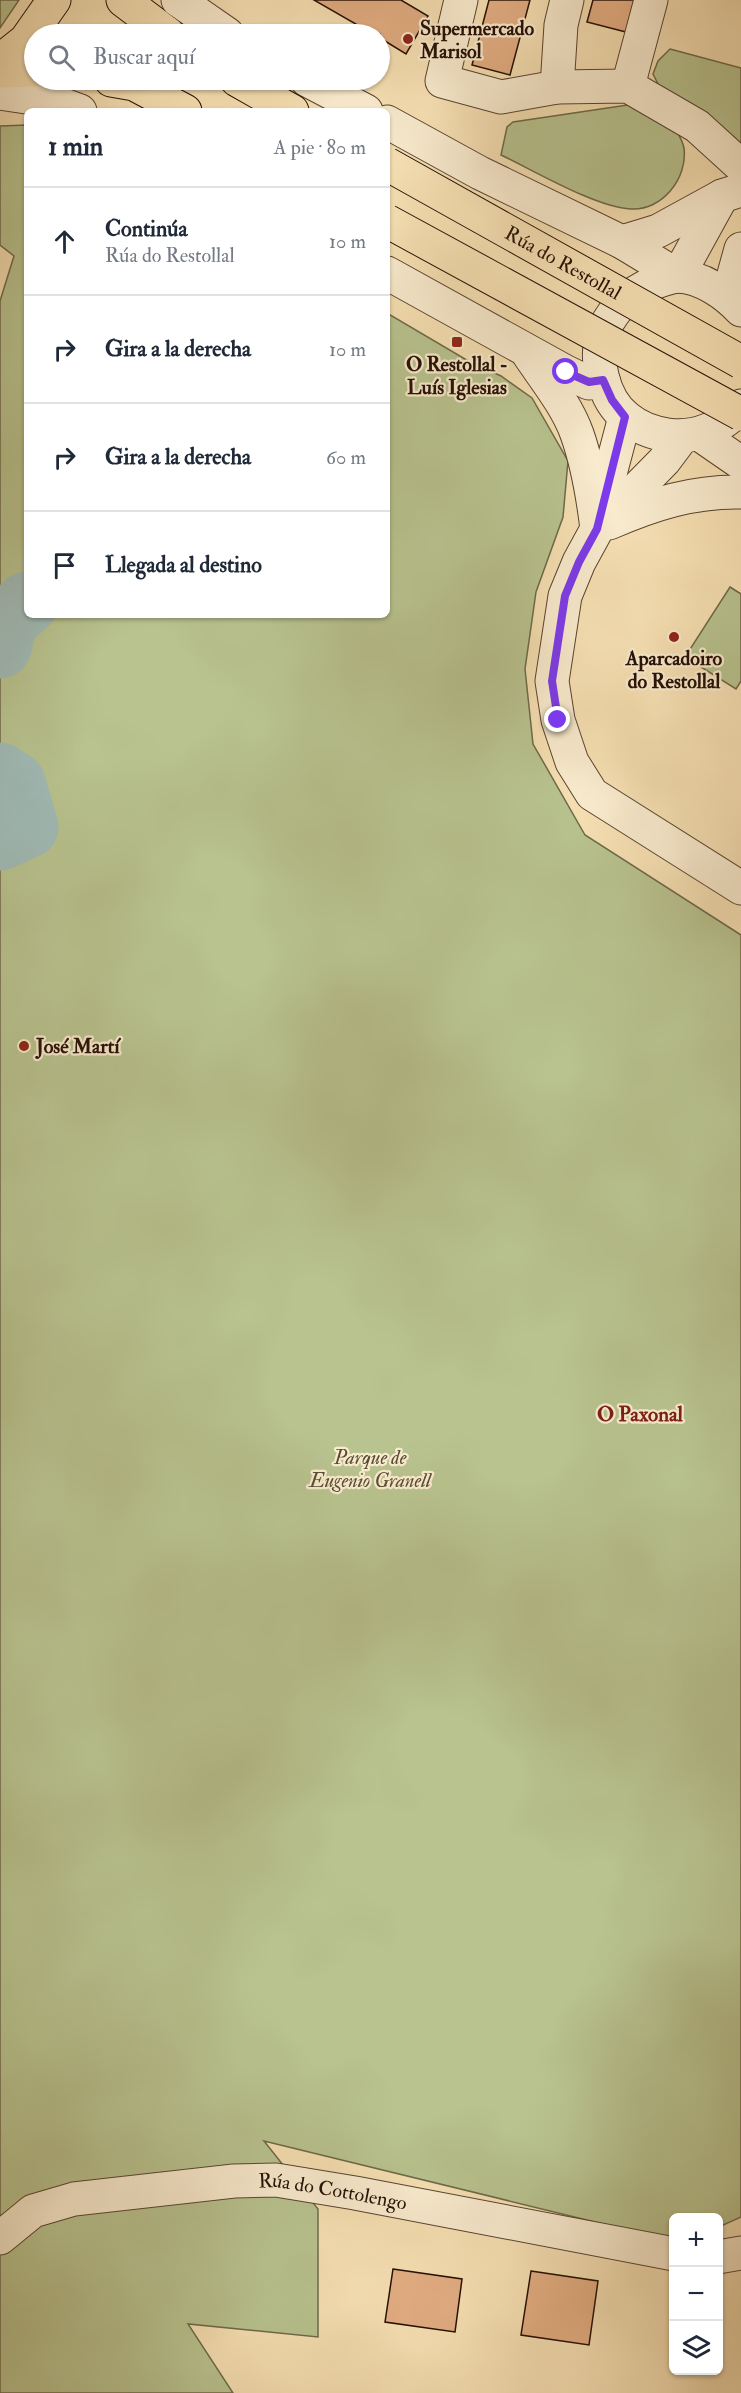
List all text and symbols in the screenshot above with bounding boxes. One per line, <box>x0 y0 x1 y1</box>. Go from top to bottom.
place label: Supermercado Marisol <box>419 16 535 64</box>
search box <box>24 24 390 90</box>
marker: Supermercado Marisol <box>401 32 415 46</box>
icon: search <box>45 41 78 74</box>
text: Buscar aquí <box>93 43 195 71</box>
text: 1 min <box>48 131 103 163</box>
text: A pie · 80 m <box>274 135 366 160</box>
text: Continúa <box>105 215 188 243</box>
street label: Rúa do Restollal <box>500 220 626 306</box>
icon: ahead <box>48 225 81 258</box>
text: 10 m <box>329 229 366 254</box>
text: Rúa do Restollal <box>105 243 235 268</box>
icon: right <box>48 333 81 366</box>
text: Gira a la derecha <box>105 335 251 363</box>
marker: O Restollal - Luís Iglesias <box>450 335 464 349</box>
text: 10 m <box>329 337 366 362</box>
place label: O Restollal - Luís Iglesias <box>406 352 508 401</box>
route start <box>552 358 578 384</box>
icon: right <box>48 441 81 474</box>
text: Gira a la derecha <box>105 443 251 471</box>
text: 60 m <box>326 445 366 470</box>
icon: arrive <box>48 549 81 582</box>
text: Llegada al destino <box>105 551 262 579</box>
marker: Aparcadoiro do Restollal <box>667 630 681 644</box>
place label: Aparcadoiro do Restollal <box>625 646 723 694</box>
route end <box>544 706 570 732</box>
place label: José Martí <box>35 1034 121 1059</box>
marker: José Martí <box>17 1039 31 1053</box>
district label: O Paxonal <box>597 1401 684 1428</box>
park label: Parque de Eugenio Granell <box>307 1445 433 1493</box>
street label: Rúa do Cottolengo <box>258 2168 409 2216</box>
map controls <box>669 2213 723 2375</box>
button: + <box>669 2213 723 2267</box>
button: − <box>669 2267 723 2321</box>
button: layers <box>669 2321 723 2375</box>

